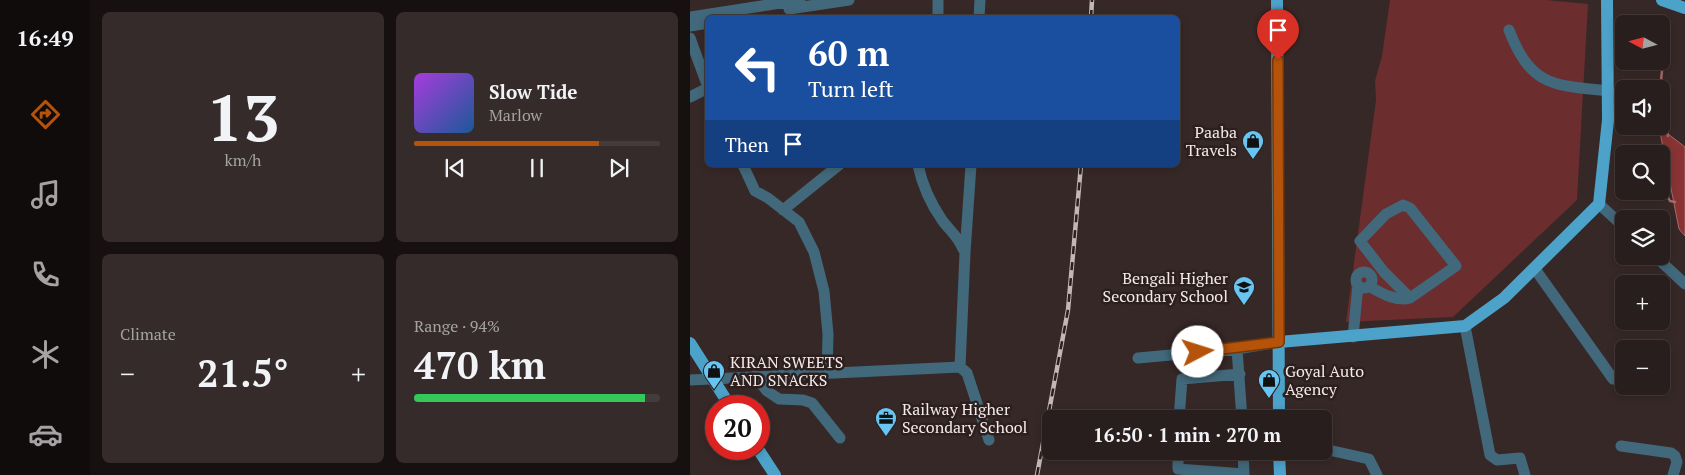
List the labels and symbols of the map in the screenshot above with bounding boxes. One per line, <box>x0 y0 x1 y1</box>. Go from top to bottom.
pin <box>1257 9 1299 60</box>
north arrow <box>1615 15 1670 70</box>
place label: Paaba Travels <box>1186 121 1237 161</box>
shop icon: Paaba Travels <box>1241 129 1265 160</box>
place label: Bengali Higher Secondary School <box>1103 267 1229 307</box>
school or university icon: Bengali Higher Secondary School <box>1232 275 1256 306</box>
position arrow <box>1171 325 1223 377</box>
place label: KIRAN SWEETS AND SNACKS <box>730 351 843 391</box>
shop icon: KIRAN SWEETS AND SNACKS <box>702 359 726 390</box>
place label: Goyal Auto Agency <box>1285 360 1364 400</box>
shop icon: Goyal Auto Agency <box>1257 368 1281 399</box>
speed limit sign: 20 <box>705 395 770 460</box>
place label: Railway Higher Secondary School <box>902 398 1028 438</box>
office icon: Railway Higher Secondary School <box>874 406 898 437</box>

